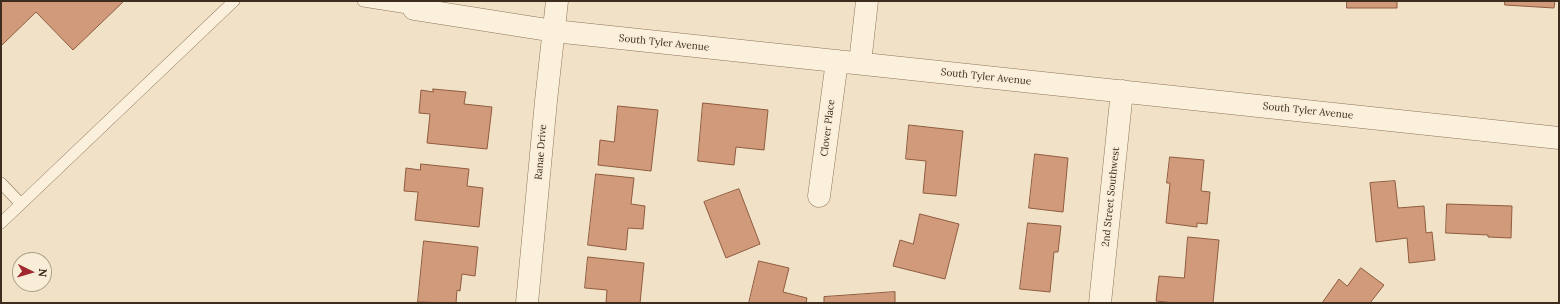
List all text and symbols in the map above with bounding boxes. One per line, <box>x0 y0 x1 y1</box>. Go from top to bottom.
street label: South Tyler Avenue <box>618 32 710 54</box>
street label: South Tyler Avenue <box>940 66 1032 88</box>
street label: Clover Place <box>819 99 837 157</box>
street label: South Tyler Avenue <box>1262 100 1354 122</box>
street label: Ranae Drive <box>533 124 549 180</box>
street label: 2nd Street Southwest <box>1100 147 1122 247</box>
north arrow <box>12 252 52 292</box>
text: N <box>36 268 50 278</box>

